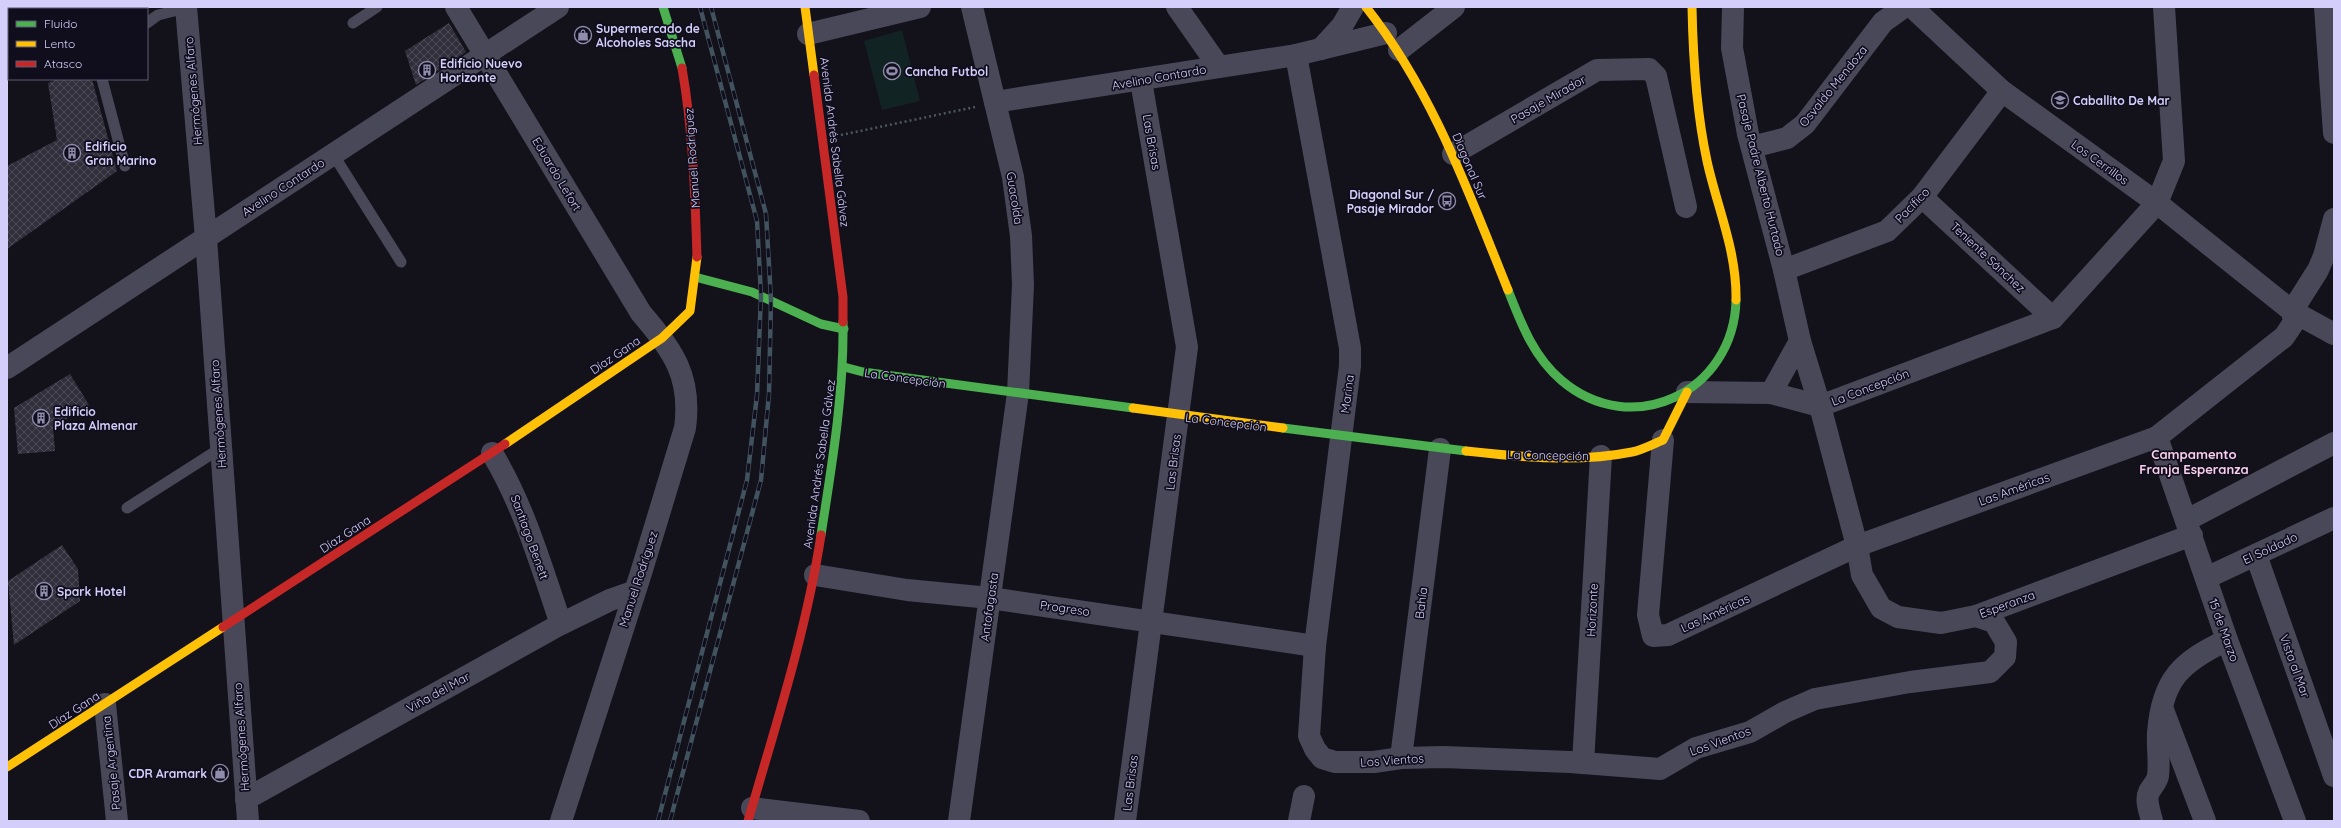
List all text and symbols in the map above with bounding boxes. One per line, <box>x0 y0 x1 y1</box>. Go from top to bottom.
legend <box>8 8 148 80</box>
text: Fluido <box>44 16 77 31</box>
place label: Supermercado de Alcoholes Sascha <box>596 21 700 50</box>
shop icon: Supermercado de Alcoholes Sascha <box>573 25 593 45</box>
text: Lento <box>44 36 75 51</box>
street label: Hermógenes Alfaro <box>181 36 205 146</box>
street label: Osvaldo Mendoza <box>1796 42 1870 130</box>
text: Atasco <box>44 56 82 71</box>
place label: Edificio Nuevo Horizonte <box>440 56 523 85</box>
street label: Avenida Andrés Sabella Gálvez <box>817 56 853 228</box>
building icon: Edificio Nuevo Horizonte <box>417 60 437 80</box>
sports icon: Cancha Futbol <box>882 61 902 81</box>
street label: Avelino Contardo <box>1111 61 1207 93</box>
place label: Cancha Futbol <box>905 64 988 79</box>
street label: Pasaje Mirador <box>1508 71 1588 127</box>
school or university icon: Caballito De Mar <box>2050 90 2070 110</box>
street label: Pasaje Padre Alberto Hurtado <box>1734 92 1788 258</box>
place label: Caballito De Mar <box>2073 93 2170 108</box>
street label: Manuel Rodríguez <box>681 107 703 209</box>
street label: Las Brisas <box>1140 113 1164 171</box>
street label: Diagonal Sur <box>1449 130 1491 202</box>
street label: Eduardo Lefort <box>529 134 585 214</box>
street label: Los Cerrillos <box>2068 136 2132 188</box>
place label: Edificio Gran Marino <box>85 139 157 168</box>
building icon: Edificio Gran Marino <box>62 143 82 163</box>
street label: Avelino Contardo <box>239 155 327 219</box>
street label: Guacolda <box>1003 171 1027 225</box>
street label: Pacífico <box>1891 184 1933 226</box>
place label: Diagonal Sur / Pasaje Mirador <box>1347 187 1434 216</box>
bus stop icon: Diagonal Sur / Pasaje Mirador <box>1437 191 1457 211</box>
street label: Teniente Sánchez <box>1948 219 2029 296</box>
street label: Díaz Gana <box>587 333 643 377</box>
street label: Hermógenes Alfaro <box>207 359 229 469</box>
street label: La Concepción <box>863 365 947 391</box>
street label: La Concepción <box>1829 365 1911 409</box>
street label: Marina <box>1337 374 1357 414</box>
street label: Avenida Andrés Sabella Gálvez <box>800 378 838 550</box>
place label: Edificio Plaza Almenar <box>54 404 138 433</box>
building icon: Edificio Plaza Almenar <box>31 408 51 428</box>
street label: La Concepción <box>1184 410 1268 434</box>
street label: Las Brisas <box>1162 433 1184 491</box>
district label: Campamento Franja Esperanza <box>2139 446 2249 477</box>
street label: La Concepción <box>1507 447 1589 463</box>
street label: Las Américas <box>1976 469 2052 509</box>
street label: Santiago Benett <box>508 493 552 581</box>
street label: Díaz Gana <box>317 512 373 556</box>
street label: Manuel Rodríguez <box>615 529 661 629</box>
street label: El Soldado <box>2240 529 2300 567</box>
street label: Antofagasta <box>977 572 1001 642</box>
building icon: Spark Hotel <box>34 581 54 601</box>
street label: Horizonte <box>1583 583 1601 637</box>
place label: Spark Hotel <box>57 584 126 599</box>
street label: Bahía <box>1412 586 1430 620</box>
street label: Esperanza <box>1977 587 2037 621</box>
street label: Las Américas <box>1678 590 1752 636</box>
street label: 15 de Marzo <box>2206 596 2242 664</box>
street label: Progreso <box>1039 597 1091 619</box>
street label: Vista al Mar <box>2277 632 2313 700</box>
street label: Viña del Mar <box>404 668 473 716</box>
street label: Hermógenes Alfaro <box>230 682 252 792</box>
street label: Díaz Gana <box>46 688 102 732</box>
street label: Pasaje Argentina <box>99 715 123 811</box>
street label: Los Vientos <box>1688 723 1753 759</box>
street label: Los Vientos <box>1360 750 1425 770</box>
street label: Las Brisas <box>1119 754 1141 812</box>
shop icon: CDR Aramark <box>210 763 230 783</box>
place label: CDR Aramark <box>128 766 207 781</box>

